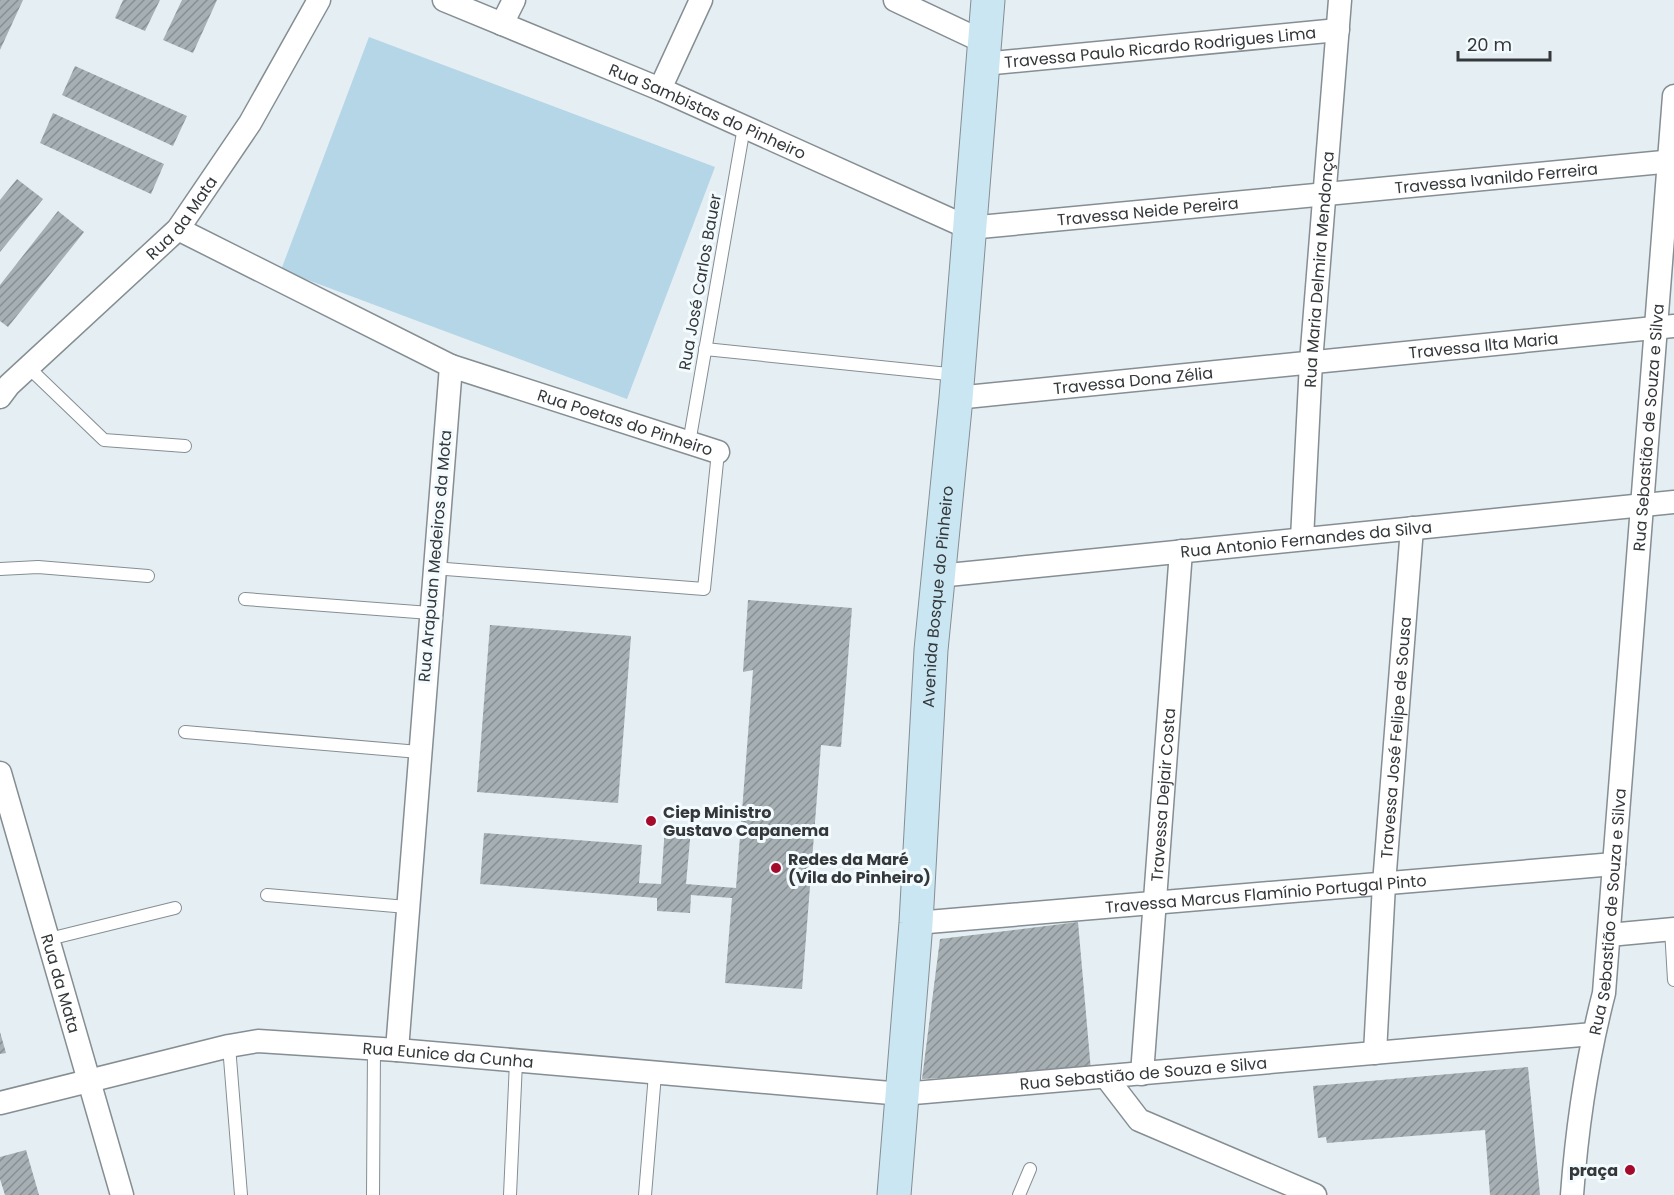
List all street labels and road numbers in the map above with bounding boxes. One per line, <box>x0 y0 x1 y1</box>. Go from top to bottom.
street label: Travessa Paulo Ricardo Rodrigues Lima <box>1003 21 1317 73</box>
street label: Rua Sambistas do Pinheiro <box>605 58 810 165</box>
street label: Rua Maria Delmira Mendonça <box>1298 150 1339 388</box>
street label: Travessa Ivanildo Ferreira <box>1394 157 1599 199</box>
street label: Rua da Mata <box>141 171 222 265</box>
street label: Travessa Neide Pereira <box>1056 191 1240 231</box>
street label: Rua José Carlos Bauer <box>673 192 727 372</box>
street label: Rua Sebastião de Souza e Silva <box>1627 303 1669 552</box>
street label: Travessa Ilta Maria <box>1407 326 1559 364</box>
street label: Travessa Dona Zélia <box>1052 361 1214 400</box>
street label: Rua Poetas do Pinheiro <box>535 383 716 461</box>
street label: Rua Arapuan Medeiros da Mota <box>413 429 457 683</box>
street label: Avenida Bosque do Pinheiro <box>916 485 959 708</box>
street label: Rua Antonio Fernandes da Silva <box>1179 515 1433 563</box>
street label: Travessa José Felipe de Sousa <box>1375 616 1416 859</box>
street label: Travessa Dejair Costa <box>1145 707 1181 882</box>
street label: Rua Sebastião de Souza e Silva <box>1583 787 1631 1037</box>
street label: Travessa Marcus Flamínio Portugal Pinto <box>1104 868 1427 918</box>
street label: Rua da Mata <box>36 931 86 1036</box>
street label: Rua Eunice da Cunha <box>362 1036 535 1073</box>
street label: Rua Sebastião de Souza e Silva <box>1019 1051 1268 1095</box>

